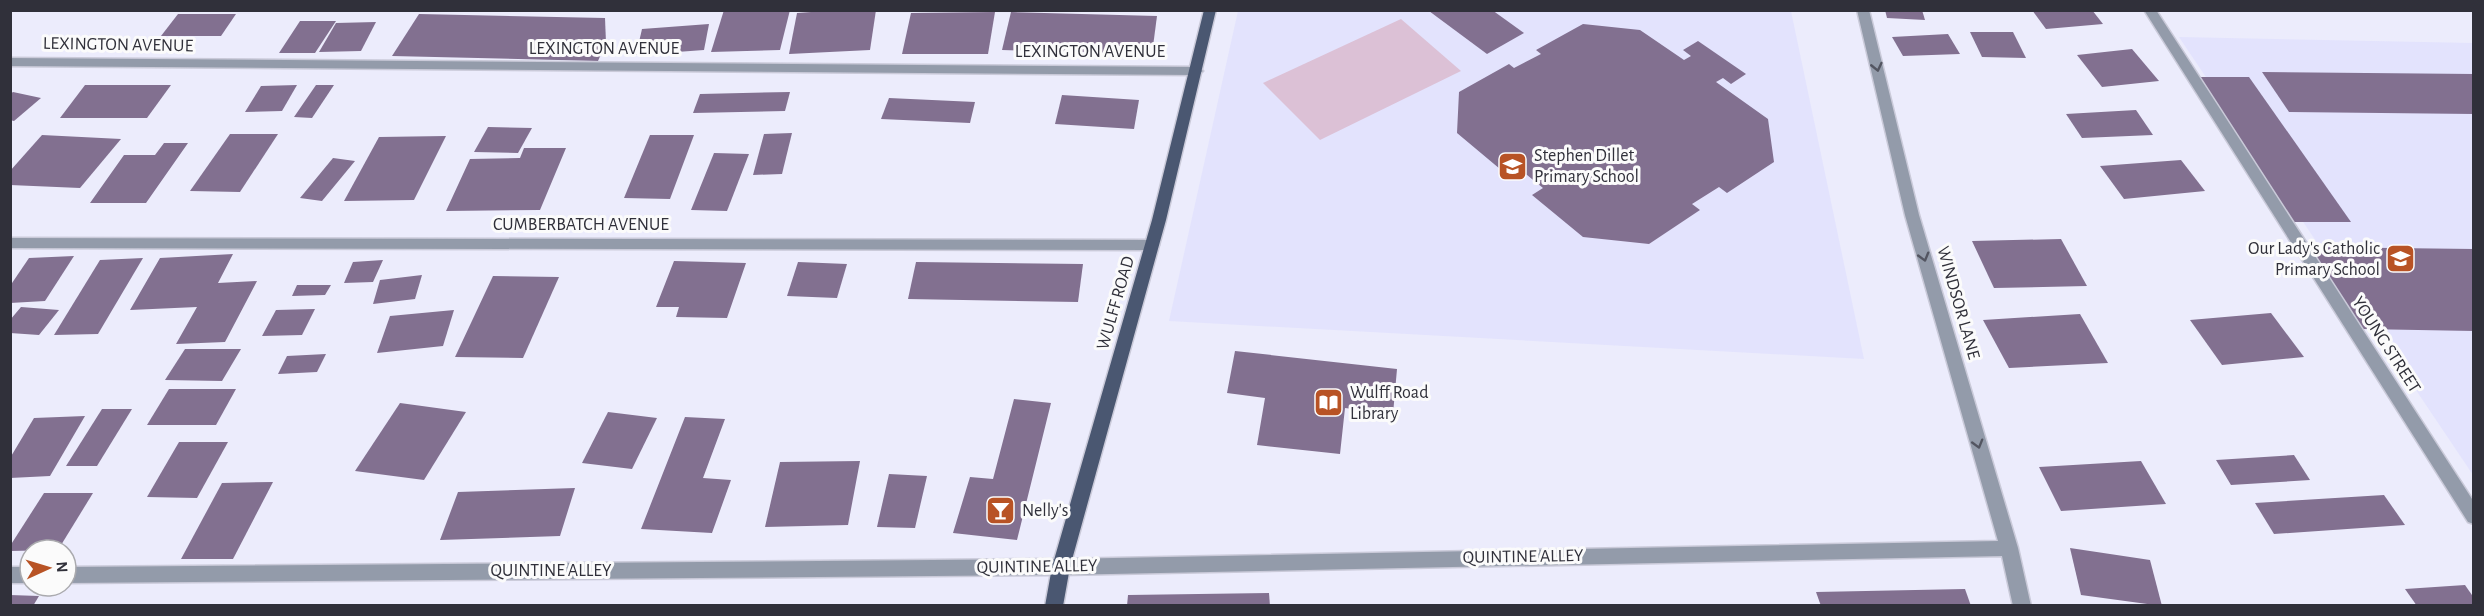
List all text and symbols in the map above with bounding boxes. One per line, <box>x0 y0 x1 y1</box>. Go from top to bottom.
street label: LEXINGTON AVENUE <box>43 35 194 55</box>
street label: LEXINGTON AVENUE <box>529 40 679 58</box>
street label: LEXINGTON AVENUE <box>1015 43 1165 61</box>
one-way arrow <box>1869 62 1882 72</box>
place label: Stephen Dillet Primary School <box>1534 147 1639 186</box>
school or university icon: Stephen Dillet Primary School <box>1497 150 1529 182</box>
street label: CUMBERBATCH AVENUE <box>493 216 669 234</box>
place label: Our Lady's Catholic Primary School <box>2248 240 2380 279</box>
school or university icon: Our Lady's Catholic Primary School <box>2385 243 2417 275</box>
street label: WINDSOR LANE <box>1933 244 1983 362</box>
one-way arrow <box>1917 251 1929 262</box>
street label: WULFF ROAD <box>1094 254 1138 352</box>
street label: YOUNG STREET <box>2348 294 2424 396</box>
place label: Wulff Road Library <box>1350 384 1428 423</box>
library icon: Wulff Road Library <box>1313 387 1345 419</box>
one-way arrow <box>1971 438 1983 449</box>
bar icon: Nelly's <box>985 495 1017 527</box>
place label: Nelly's <box>1022 502 1068 520</box>
north arrow <box>18 538 78 598</box>
street label: QUINTINE ALLEY <box>1462 547 1584 567</box>
street label: QUINTINE ALLEY <box>976 557 1098 577</box>
text: N <box>54 561 70 573</box>
street label: QUINTINE ALLEY <box>491 562 612 580</box>

